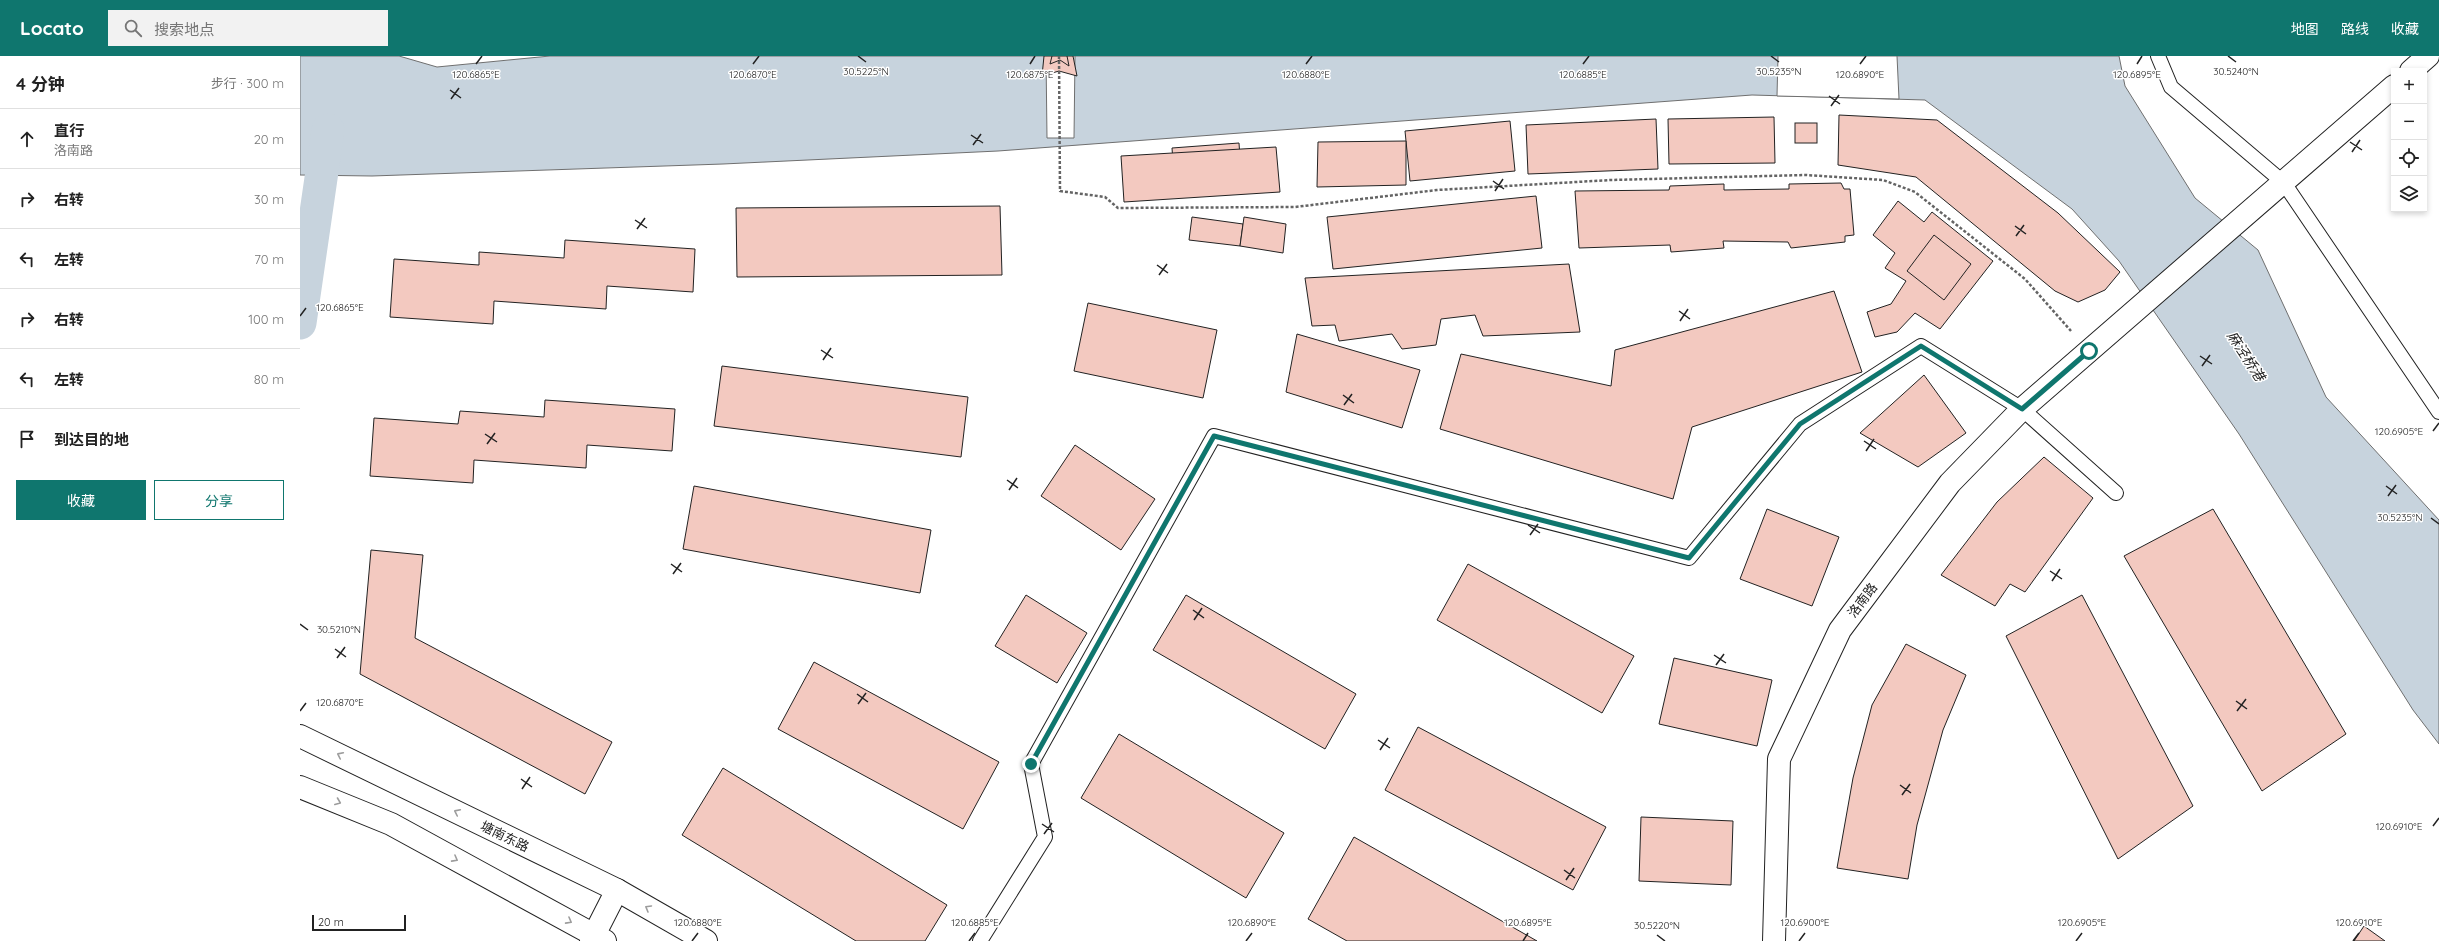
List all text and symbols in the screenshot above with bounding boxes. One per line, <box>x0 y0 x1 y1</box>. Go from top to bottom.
search box <box>108 10 388 46</box>
text: Locato <box>20 16 84 40</box>
icon: search <box>122 17 144 39</box>
text: 搜索地点 <box>154 20 214 39</box>
text: 地图 <box>2291 20 2319 38</box>
text: 路线 <box>2341 20 2369 38</box>
text: 收藏 <box>2391 20 2419 38</box>
text: 30.5225°N <box>843 65 889 78</box>
text: 30.5235°N <box>1756 65 1802 78</box>
text: 30.5240°N <box>2213 65 2259 78</box>
text: 120.6865°E <box>452 68 500 81</box>
text: 120.6870°E <box>729 68 777 81</box>
text: 120.6875°E <box>1006 68 1054 81</box>
text: 120.6880°E <box>1282 68 1330 81</box>
text: 120.6885°E <box>1559 68 1607 81</box>
text: 120.6890°E <box>1836 68 1884 81</box>
text: 120.6895°E <box>2113 68 2161 81</box>
map controls <box>2391 68 2427 212</box>
button: + <box>2391 68 2427 104</box>
text: 4 分钟 <box>16 73 65 94</box>
text: 步行 · 300 m <box>211 75 284 91</box>
button: − <box>2391 104 2427 140</box>
text: 直行 <box>54 121 84 140</box>
icon: ahead <box>16 128 38 150</box>
text: 20 m <box>254 131 284 147</box>
button: locate <box>2391 140 2427 176</box>
text: 洛南路 <box>54 142 93 158</box>
button: layers <box>2391 176 2427 212</box>
icon: right <box>16 188 38 210</box>
text: 右转 <box>54 190 84 209</box>
text: 30 m <box>254 191 284 207</box>
icon: left <box>16 248 38 270</box>
text: 左转 <box>54 250 84 269</box>
text: 70 m <box>254 251 284 267</box>
text: 120.6865°E <box>316 301 364 314</box>
icon: right <box>16 308 38 330</box>
text: 右转 <box>54 310 84 329</box>
text: 100 m <box>248 311 284 327</box>
water label: 麻泾桥港 <box>2223 328 2270 386</box>
route start <box>2080 342 2098 360</box>
icon: left <box>16 368 38 390</box>
text: 左转 <box>54 370 84 389</box>
text: 80 m <box>254 371 284 387</box>
text: 120.6905°E <box>2375 425 2423 438</box>
icon: arrive <box>16 428 38 450</box>
text: 到达目的地 <box>54 430 129 449</box>
button: 收藏 <box>16 480 146 520</box>
button: 分享 <box>154 480 284 520</box>
text: 30.5235°N <box>2377 511 2423 524</box>
street label: 洛南路 <box>1844 580 1880 620</box>
text: 30.5210°N <box>317 623 361 636</box>
text: 120.6870°E <box>316 696 364 709</box>
one-way arrow <box>336 752 344 760</box>
route end <box>1022 755 1040 773</box>
one-way arrow <box>335 798 342 806</box>
one-way arrow <box>453 809 461 817</box>
street label: 塘南东路 <box>478 817 532 855</box>
text: 120.6910°E <box>2376 820 2423 833</box>
one-way arrow <box>451 854 458 861</box>
one-way arrow <box>645 905 652 912</box>
scale bar <box>312 913 406 932</box>
text: 20 m <box>318 915 344 929</box>
text: 120.6880°E <box>674 916 722 929</box>
text: 120.6885°E <box>951 916 999 929</box>
text: 120.6890°E <box>1228 916 1276 929</box>
text: 120.6895°E <box>1504 916 1552 929</box>
text: 120.6900°E <box>1781 916 1830 929</box>
text: 120.6905°E <box>2058 916 2106 929</box>
text: 120.6910°E <box>2336 916 2383 929</box>
one-way arrow <box>565 917 572 924</box>
text: 30.5220°N <box>1634 919 1680 932</box>

